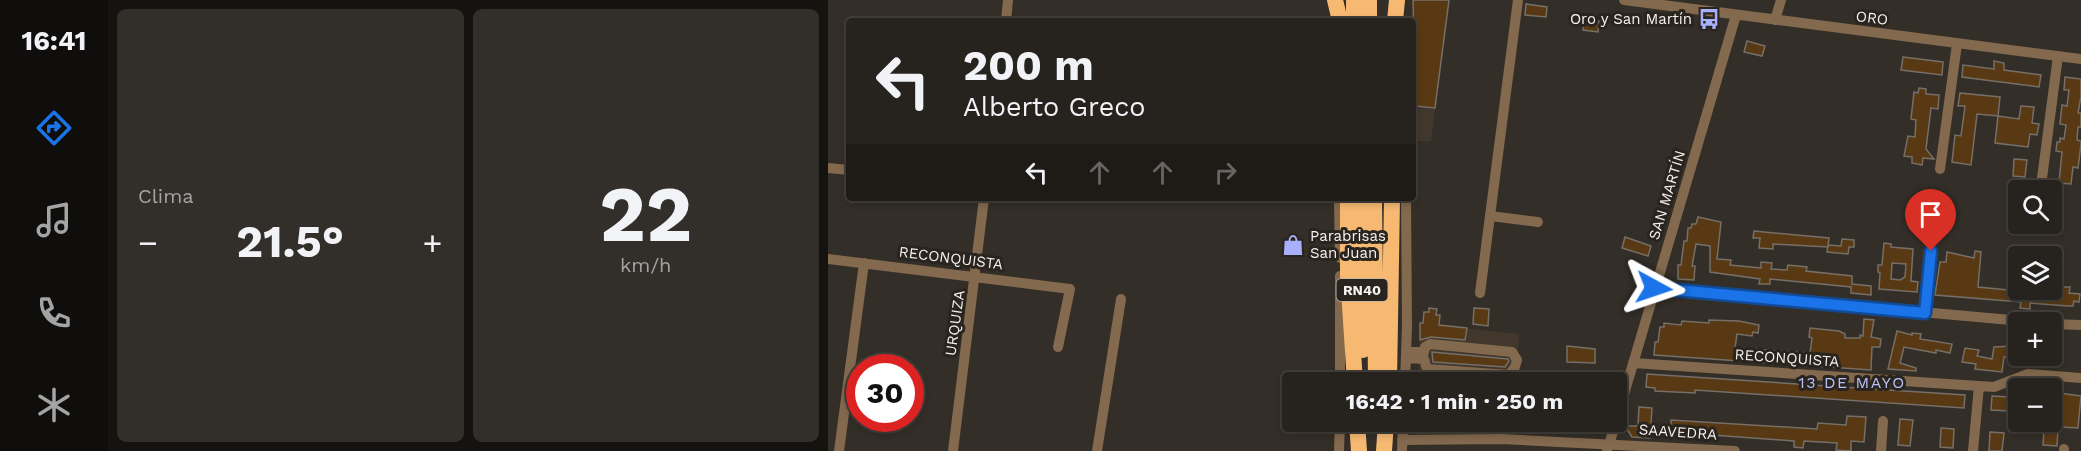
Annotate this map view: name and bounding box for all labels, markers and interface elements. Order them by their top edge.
bus stop icon: Oro y San Martín [1697,7,1721,31]
street label: ORO [1855,7,1889,29]
place label: Oro y San Martín [1570,10,1692,28]
text: 16:41 [22,25,86,57]
text: 200 m [963,41,1094,90]
icon: left [864,42,942,120]
text: Alberto Greco [963,91,1146,123]
icon: directions [33,107,75,149]
street label: SAN MARTÍN [1645,148,1689,242]
icon: left [1020,156,1053,189]
icon: ahead [1083,156,1116,189]
icon: ahead [1146,156,1179,189]
icon: right [1209,156,1242,189]
text: 22 [599,168,692,260]
map controls [2008,180,2062,432]
button: search [2008,180,2062,234]
text: Clima [138,184,194,208]
pin [1905,189,1956,251]
icon: arrive [1914,198,1947,231]
icon: music [33,199,75,241]
text: 21.5° [236,215,344,268]
text: − [138,223,158,262]
text: + [423,223,443,262]
place label: Parabrisas San Juan [1310,227,1386,262]
shop icon: Parabrisas San Juan [1281,233,1305,257]
street label: RECONQUISTA [898,243,1004,273]
button: layers [2008,246,2062,300]
text: km/h [620,253,672,277]
position arrow [1622,256,1686,320]
road number: RN40 [1336,279,1388,301]
street label: URQUIZA [941,289,969,357]
icon: phone [33,292,75,334]
button: + [2008,312,2062,366]
street label: RECONQUISTA [1734,345,1840,371]
speed limit sign: 30 [846,354,924,432]
district label: 13 DE MAYO [1798,373,1906,392]
button: − [2008,378,2062,432]
icon: climate [33,384,75,426]
text: 16:42 · 1 min · 250 m [1346,389,1563,414]
street label: SAAVEDRA [1638,420,1718,444]

